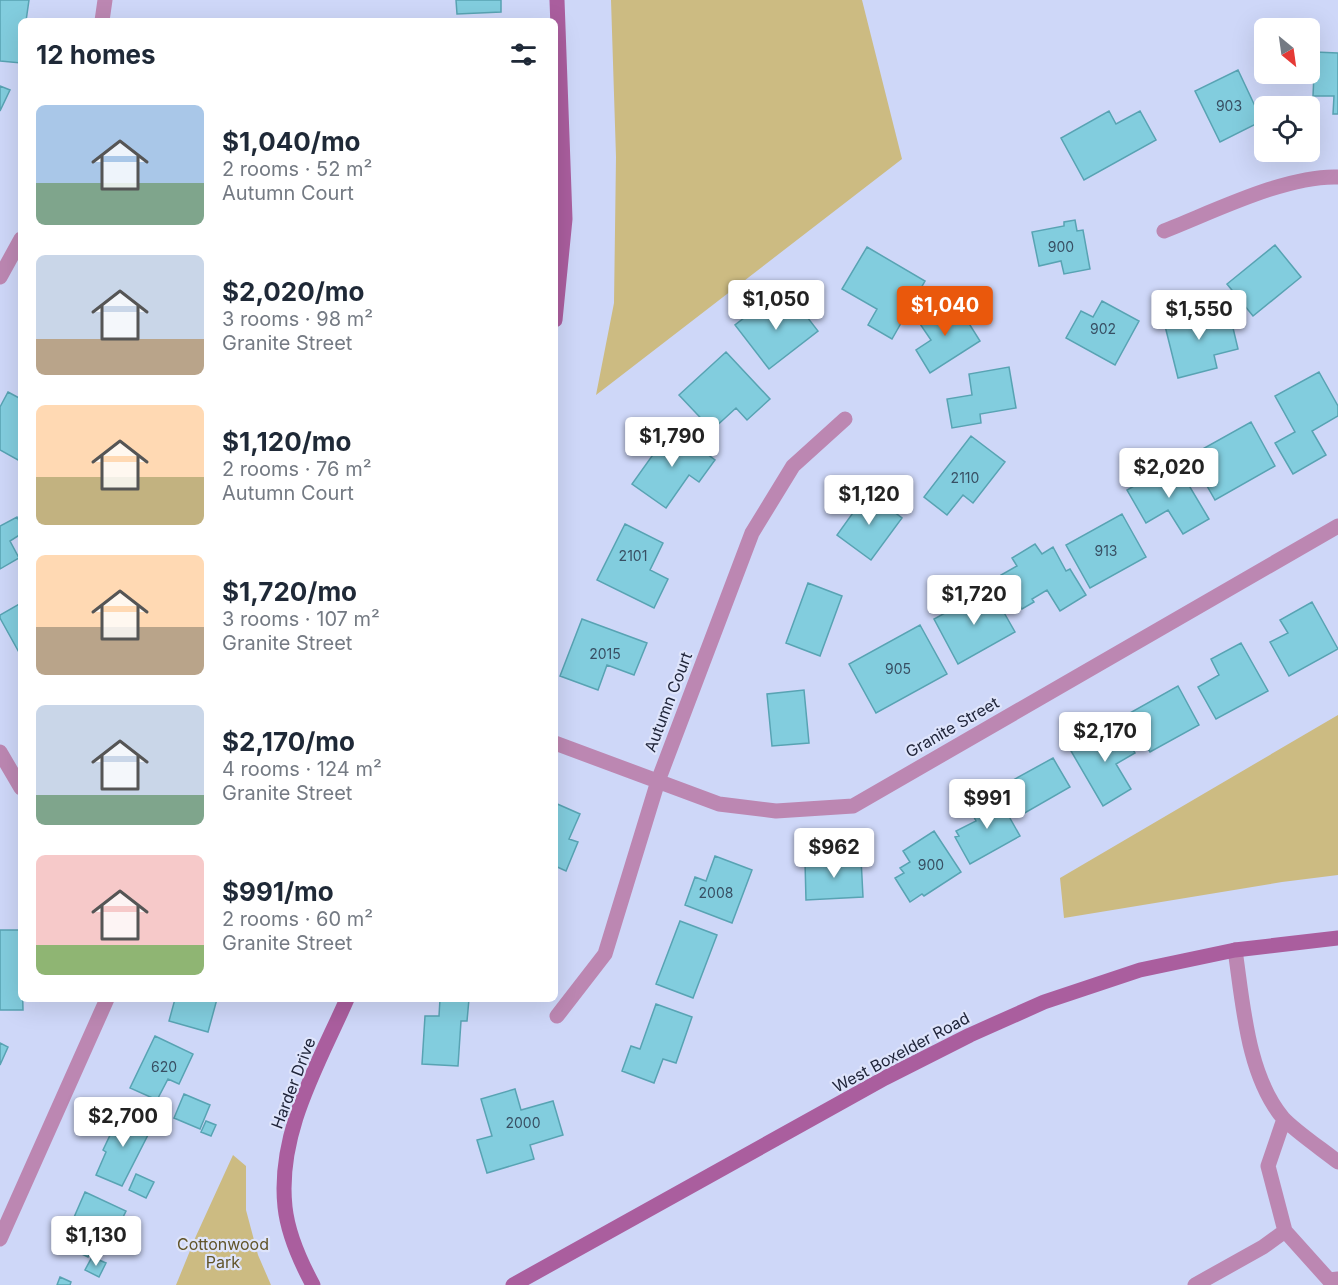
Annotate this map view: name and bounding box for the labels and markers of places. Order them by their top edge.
pin: $1,050 [727,280,825,331]
pin: $1,040 [896,286,994,337]
pin: $1,550 [1150,290,1248,341]
pin: $1,790 [623,417,721,468]
pin: $2,020 [1120,448,1218,499]
pin: $1,120 [820,475,918,526]
pin: $1,720 [925,575,1023,626]
pin: $2,170 [1056,712,1154,763]
pin: $991 [951,779,1023,830]
pin: $962 [798,828,870,879]
pin: $2,700 [74,1097,172,1148]
pin: $1,130 [47,1216,145,1267]

